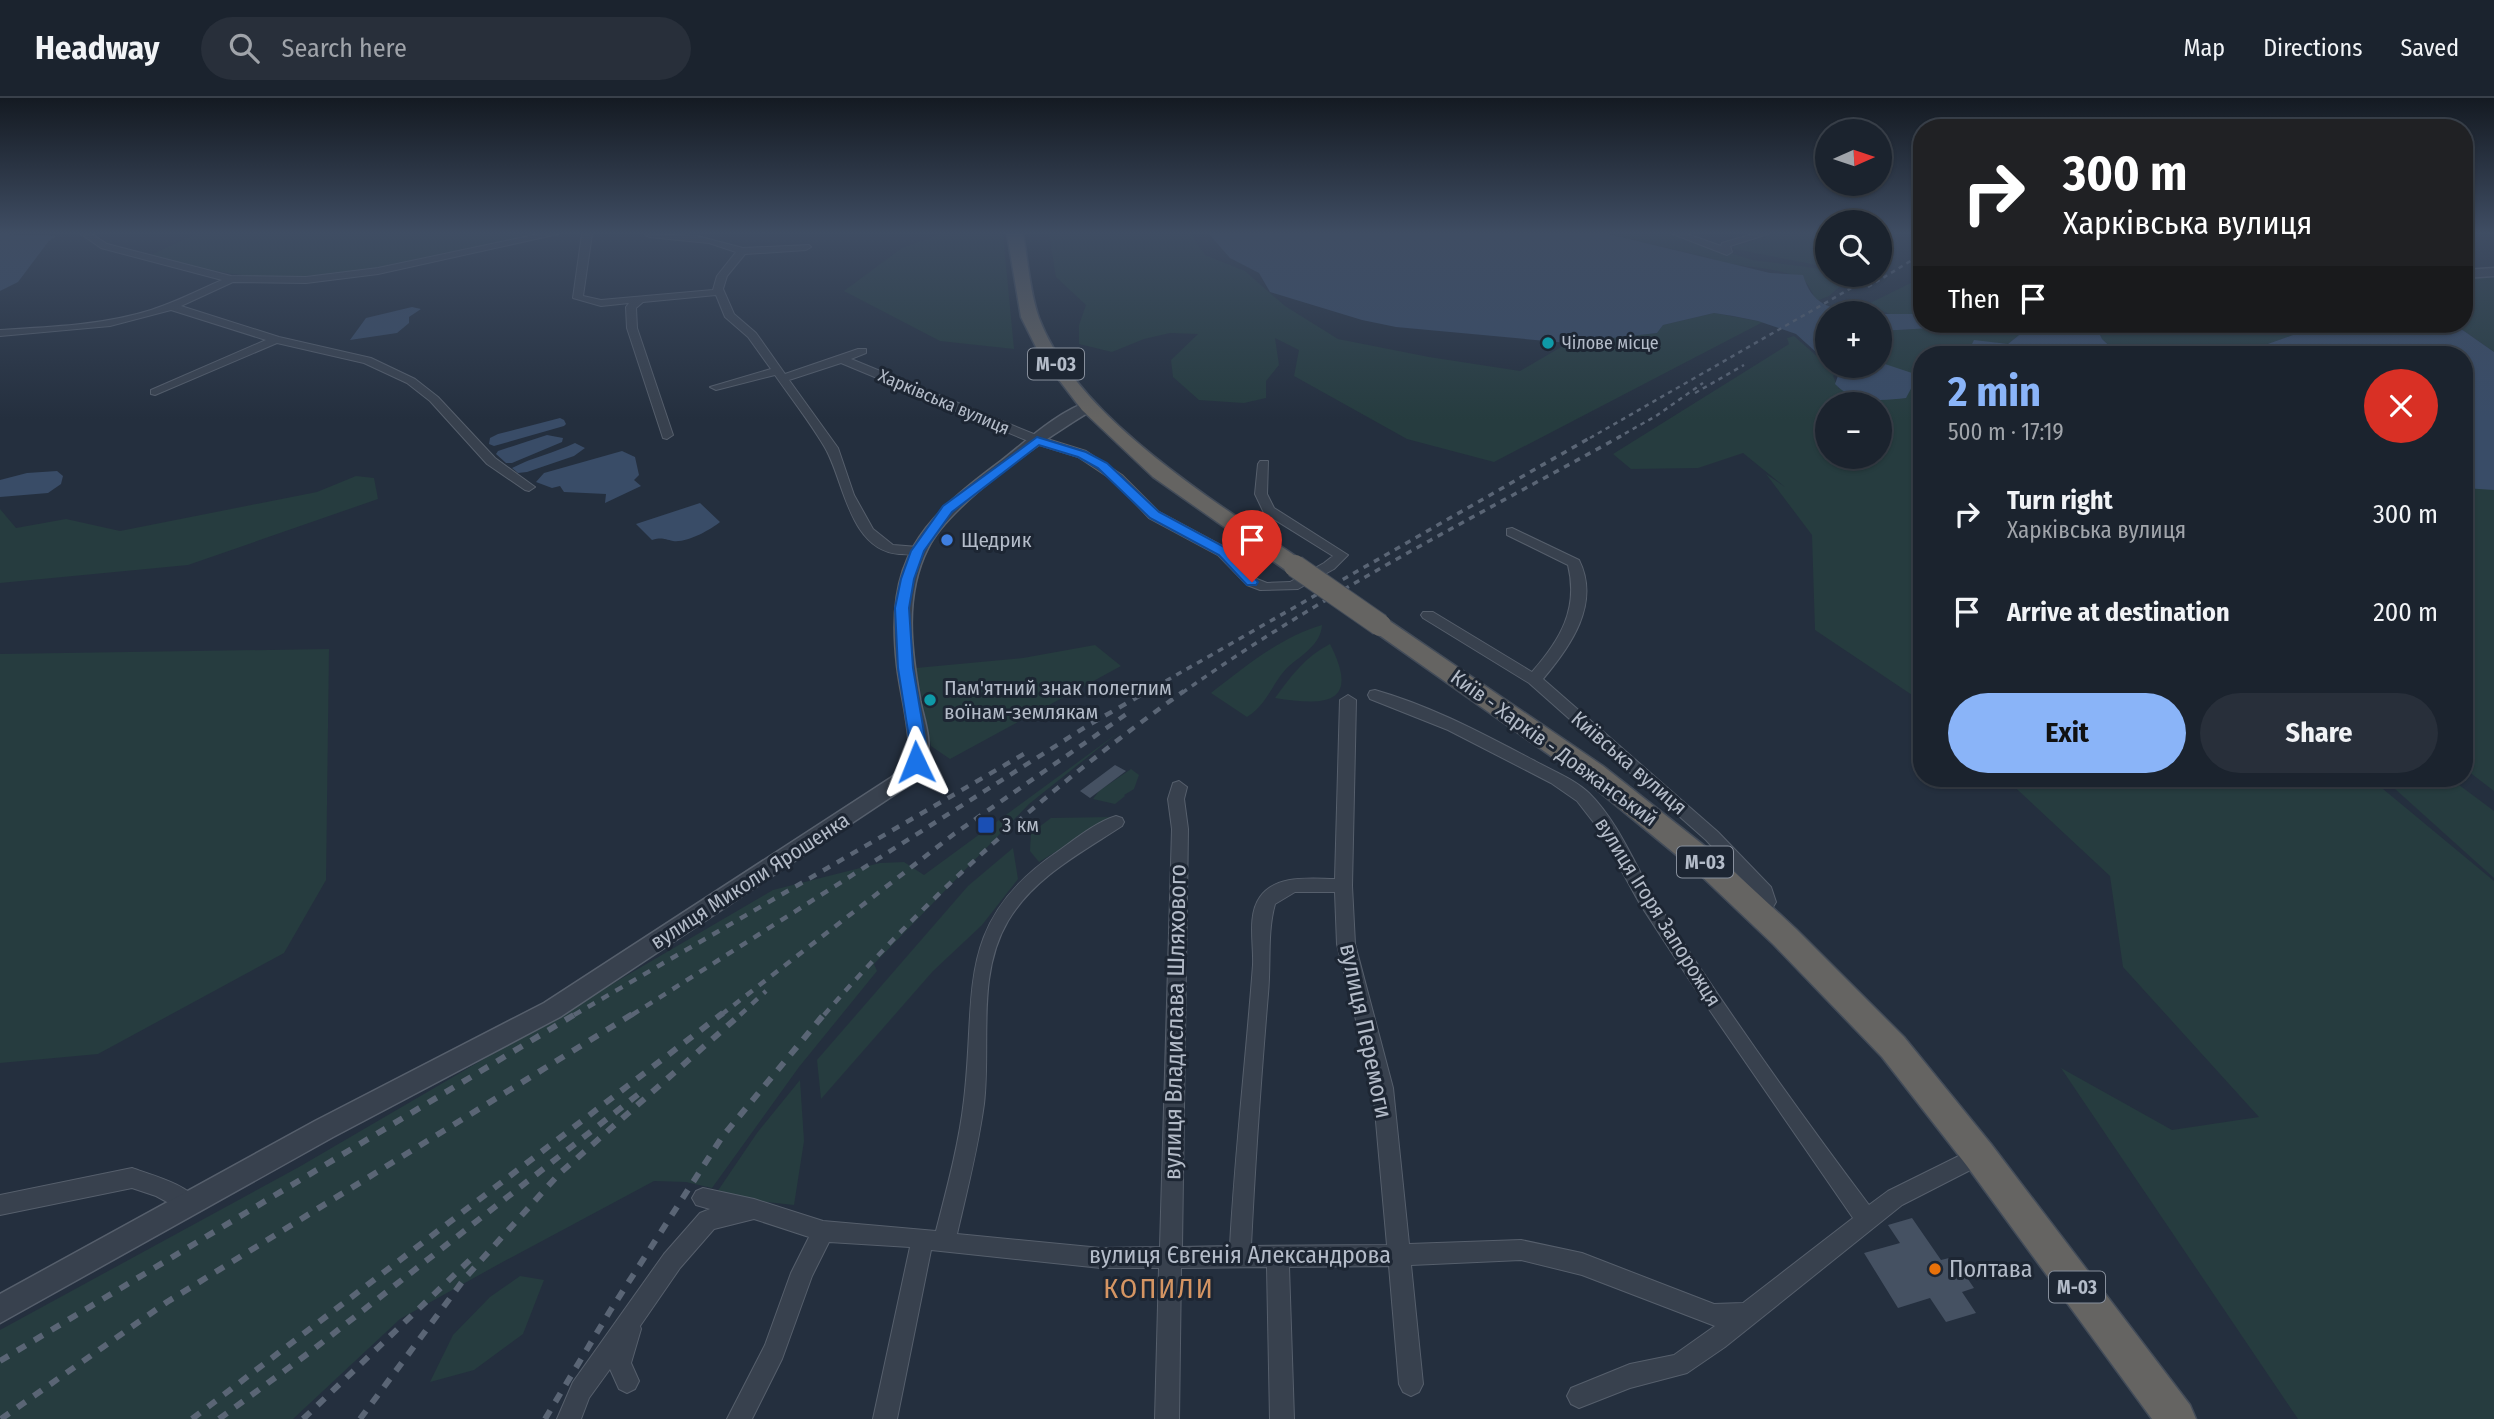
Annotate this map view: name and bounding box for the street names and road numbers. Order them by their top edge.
road number: М-03 [1028,348,1084,380]
street label: Харківська вулиця [875,364,1013,440]
street label: Київ - Харків - Довжанський [1445,664,1663,832]
street label: Київська вулиця [1566,706,1692,820]
street label: вулиця Миколи Ярошенка [646,807,854,955]
street label: вулиця Ігоря Запорожця [1589,813,1727,1011]
road number: М-03 [1677,846,1733,877]
street label: вулиця Владислава Шляхового [1158,864,1192,1180]
street label: вулиця Перемоги [1334,941,1398,1121]
street label: вулиця Євгенія Александрова [1089,1241,1391,1269]
road number: М-03 [2049,1272,2105,1302]

